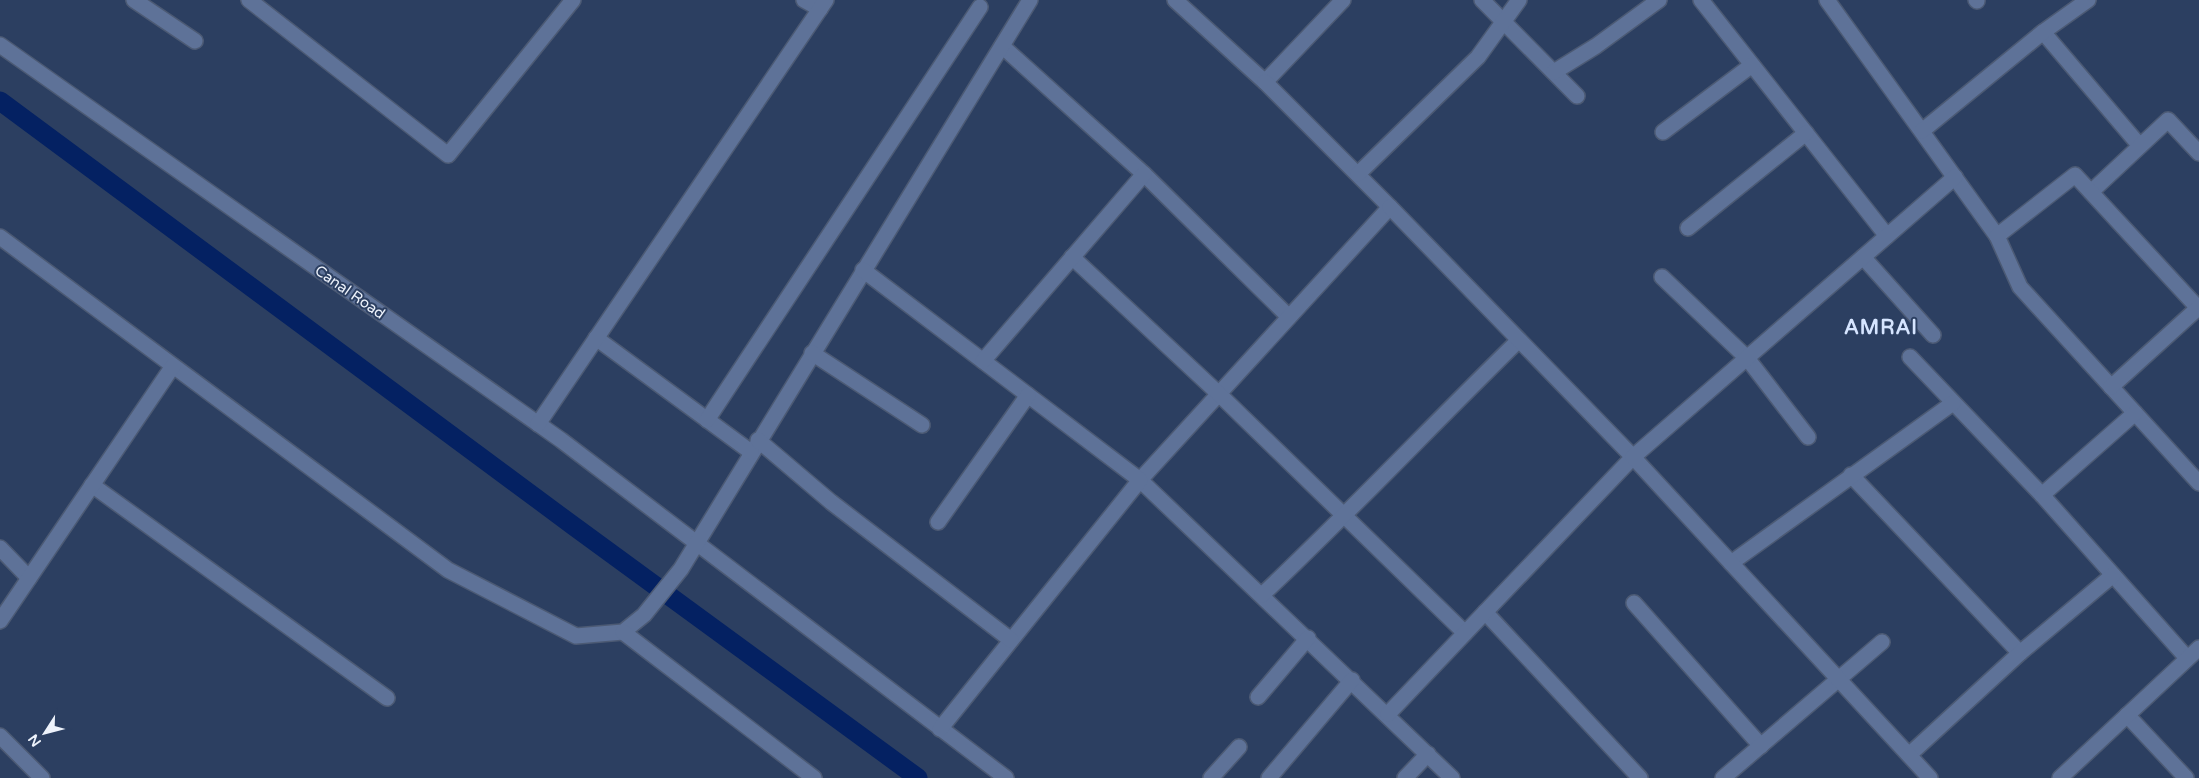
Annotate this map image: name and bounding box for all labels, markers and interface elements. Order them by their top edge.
street label: Canal Road [311,261,389,323]
district label: AMRAI [1844,316,1918,340]
north arrow [20,708,70,758]
text: N [25,731,45,750]

